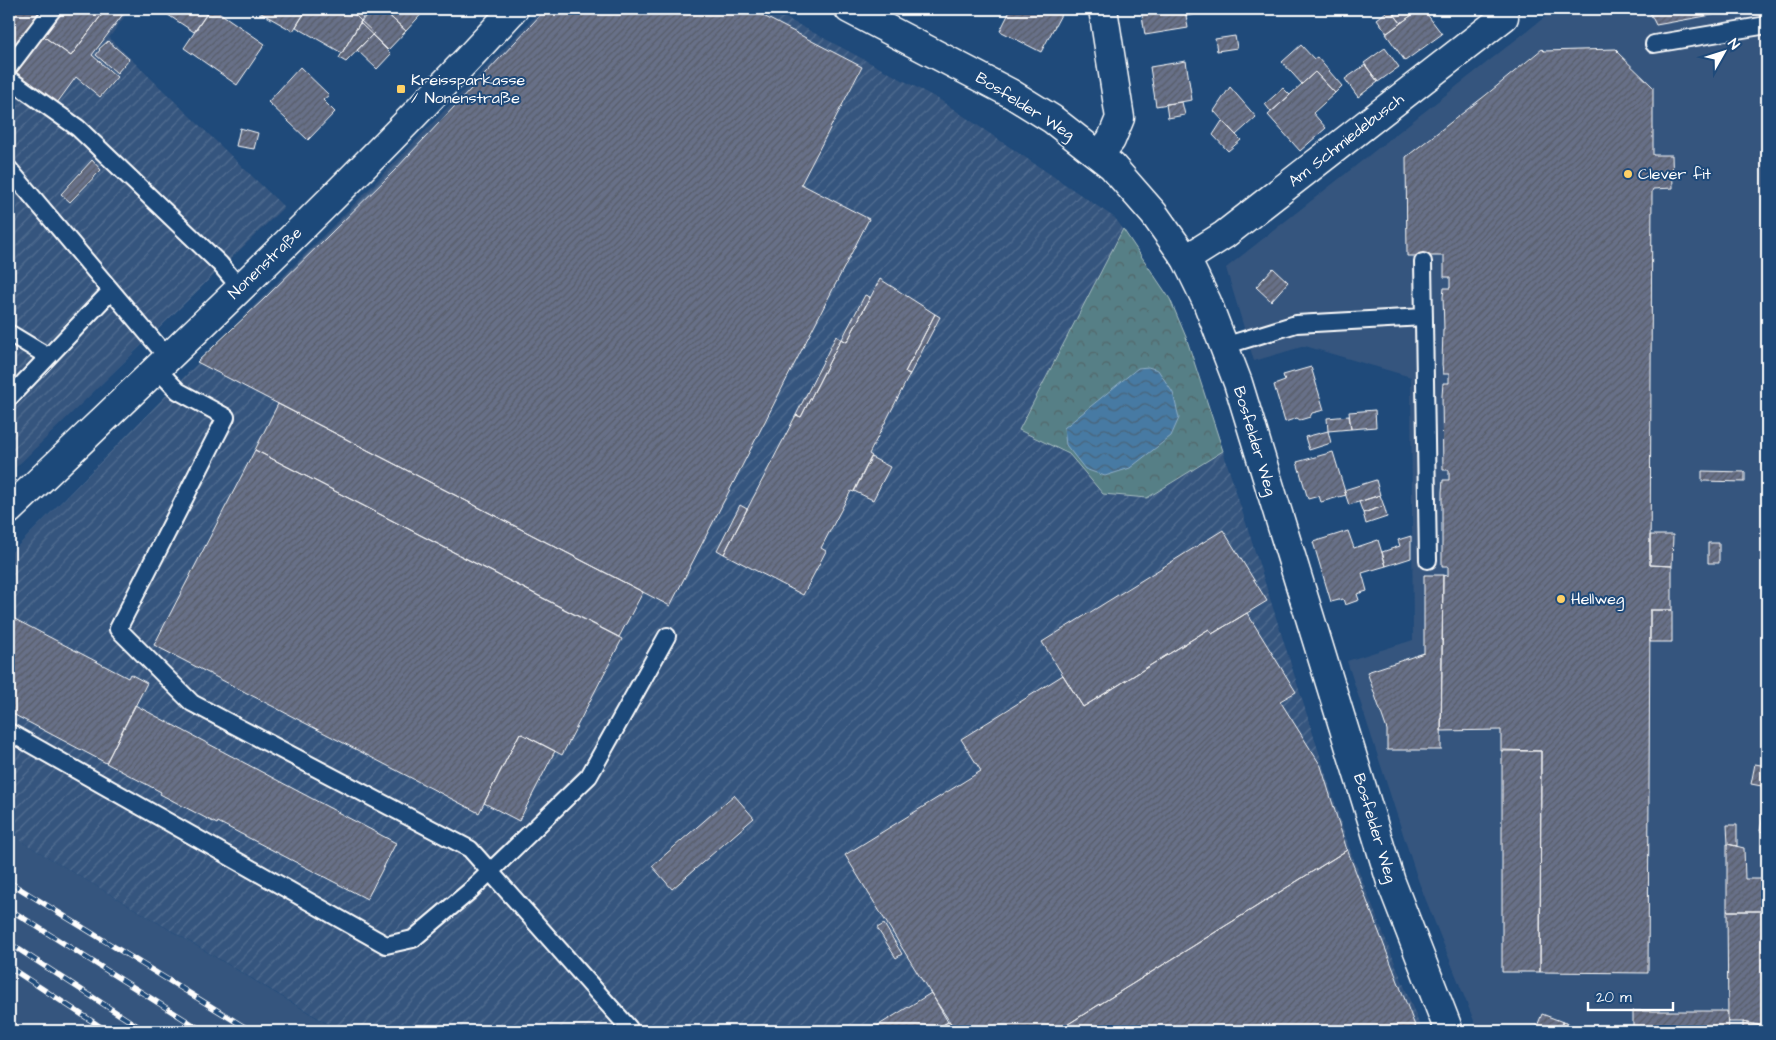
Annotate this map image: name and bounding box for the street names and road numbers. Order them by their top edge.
street label: Bosfelder Weg [971,67,1079,146]
street label: Am Schmiedebusch [1284,88,1408,192]
street label: Nonenstraße [223,222,307,304]
street label: Bosfelder Weg [1227,384,1282,499]
street label: Bosfelder Weg [1347,771,1402,886]

